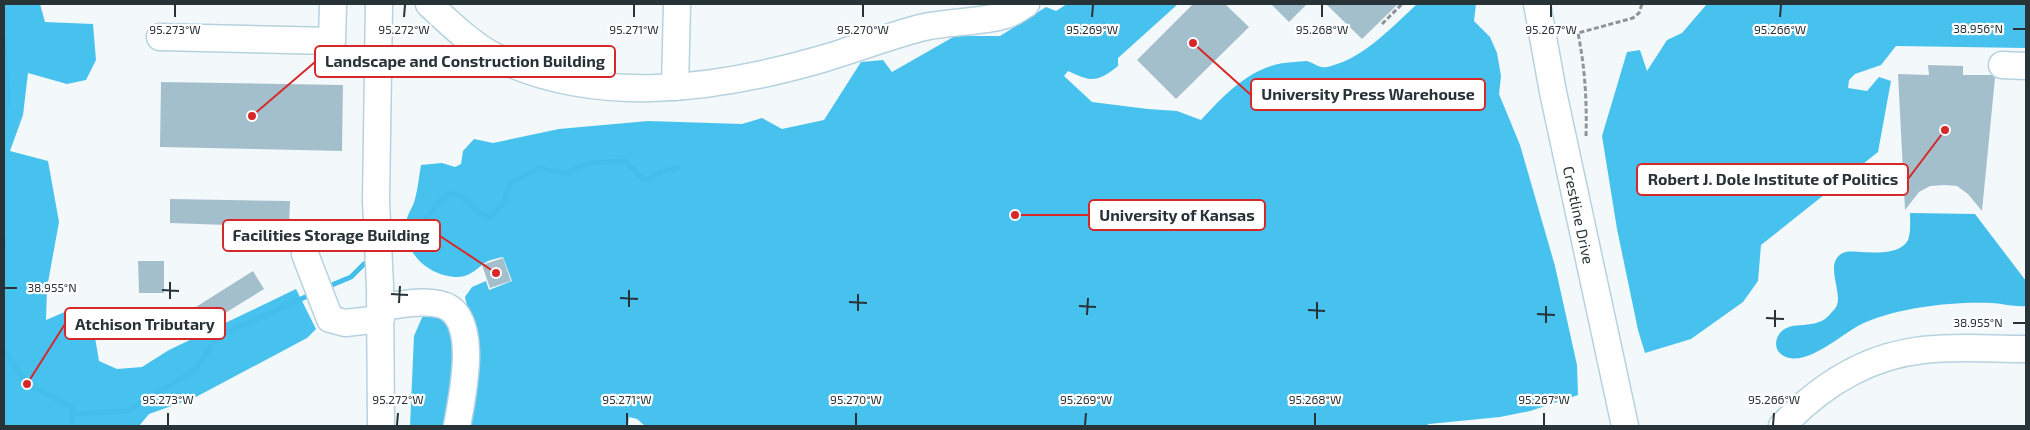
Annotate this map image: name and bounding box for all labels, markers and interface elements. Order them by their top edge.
text: 38.956°N [1953,21,2003,35]
text: 95.273°W [149,22,201,36]
text: 95.272°W [378,22,430,36]
text: 95.271°W [609,22,659,36]
text: 95.270°W [837,22,889,36]
text: 95.269°W [1066,22,1118,36]
text: 95.268°W [1296,22,1348,36]
text: 95.267°W [1525,22,1577,36]
text: 95.266°W [1754,22,1806,36]
callout: Landscape and Construction Building [315,46,615,77]
text: Landscape and Construction Building [325,51,606,70]
callout: University Press Warehouse [1251,79,1485,110]
text: University Press Warehouse [1261,84,1475,104]
street label: Crestline Drive [1560,164,1598,266]
callout: Robert J. Dole Institute of Politics [1637,164,1908,195]
text: Robert J. Dole Institute of Politics [1648,169,1898,188]
callout: University of Kansas [1089,200,1265,230]
text: University of Kansas [1099,205,1255,225]
callout: Facilities Storage Building [223,220,440,251]
text: Facilities Storage Building [232,225,430,244]
text: 38.955°N [27,280,77,294]
callout: Atchison Tributary [65,308,225,339]
text: Atchison Tributary [75,314,215,334]
text: 38.955°N [1953,315,2003,329]
text: 95.273°W [142,392,194,406]
text: 95.272°W [372,392,424,406]
text: 95.271°W [602,392,652,406]
text: 95.270°W [830,392,882,406]
text: 95.269°W [1060,392,1112,406]
text: 95.268°W [1289,392,1341,406]
text: 95.267°W [1518,392,1570,406]
text: 95.266°W [1748,392,1800,406]

